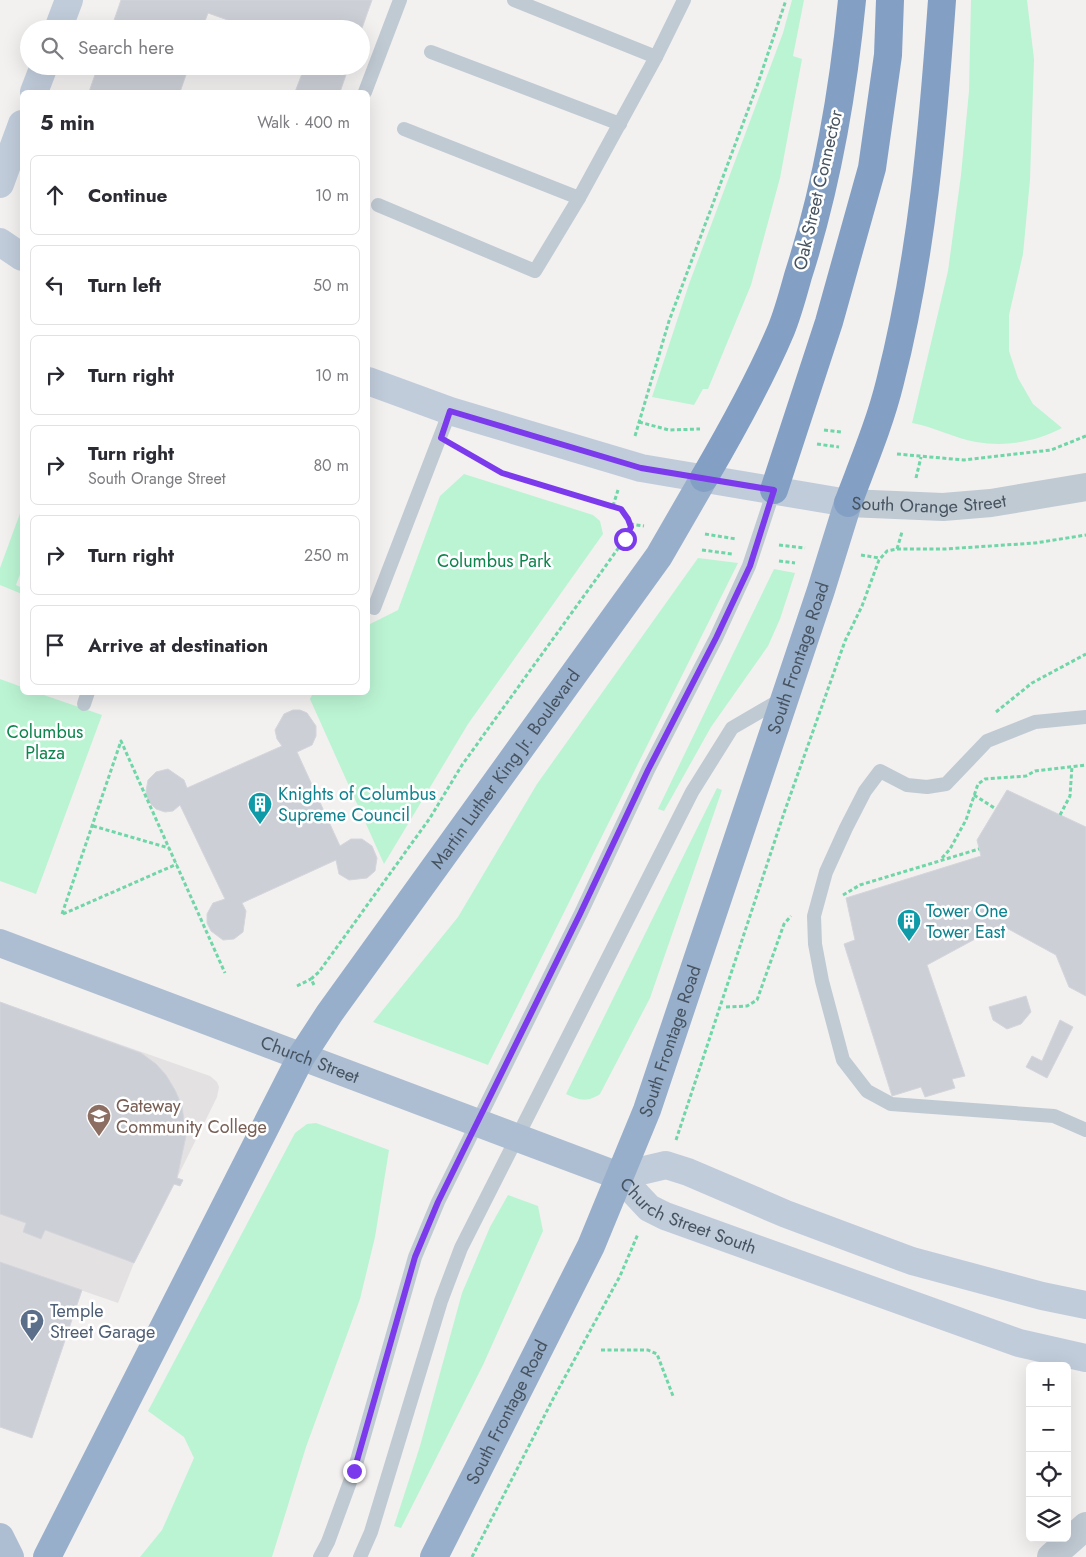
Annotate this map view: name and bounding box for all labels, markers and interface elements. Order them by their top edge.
search box [20,20,370,75]
icon: search [38,34,66,62]
text: Search here [78,34,174,61]
street label: Oak Street Connector [787,106,849,273]
text: 5 min [40,108,95,138]
text: Walk · 400 m [257,111,350,134]
icon: ahead [41,181,69,209]
text: Continue [88,182,167,209]
text: 10 m [315,184,349,207]
icon: left [41,271,69,299]
text: Turn left [88,272,161,299]
text: 50 m [313,274,349,297]
icon: right [41,361,69,389]
text: Turn right [88,362,174,389]
text: 10 m [315,364,349,387]
text: Turn right [88,440,174,467]
icon: right [41,451,69,479]
text: 80 m [313,454,349,477]
text: South Orange Street [88,467,226,490]
street label: South Orange Street [851,488,1009,520]
route start [614,528,637,551]
icon: right [41,541,69,569]
text: Turn right [88,542,174,569]
text: 250 m [304,544,349,567]
park label: Columbus Park [437,548,551,574]
street label: South Frontage Road [761,579,836,738]
icon: arrive [41,631,69,659]
text: Arrive at destination [88,632,268,659]
street label: Martin Luther King Jr. Boulevard [424,664,586,874]
park label: Columbus Plaza [7,719,83,766]
place label: Knights of Columbus Supreme Council [278,781,436,828]
building icon: Knights of Columbus Supreme Council [247,791,273,825]
place label: Tower One Tower East [926,898,1008,945]
building icon: Tower One Tower East [896,908,922,942]
street label: South Frontage Road [632,962,708,1121]
street label: Church Street [257,1029,363,1090]
place label: Gateway Community College [116,1093,267,1140]
school or university icon: Gateway Community College [86,1103,112,1137]
street label: Church Street South [614,1171,760,1261]
place label: Temple Street Garage [50,1298,155,1345]
parking icon: Temple Street Garage [19,1308,45,1342]
street label: South Frontage Road [460,1336,554,1489]
map controls [1026,1362,1071,1542]
button: + [1026,1362,1071,1407]
button: − [1026,1407,1071,1452]
button: locate [1026,1452,1071,1497]
route end [343,1460,366,1483]
button: layers [1026,1497,1071,1542]

